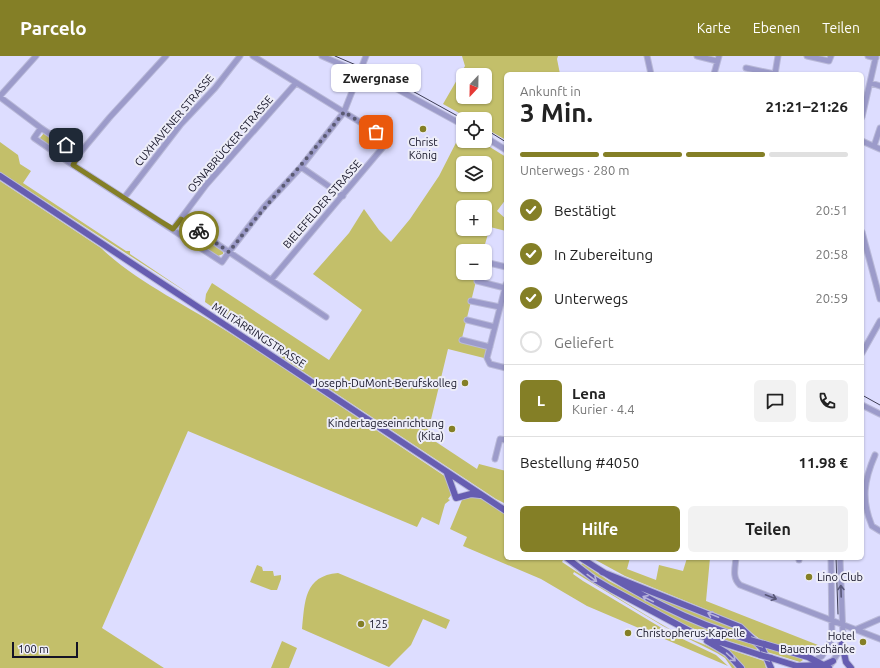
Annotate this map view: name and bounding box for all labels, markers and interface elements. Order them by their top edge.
text: Parcelo [20,17,87,39]
text: Karte [697,20,731,36]
text: Ebenen [753,20,800,36]
text: Teilen [822,20,860,36]
callout: Zwergnase [331,64,421,92]
north arrow [456,68,492,104]
map controls [456,68,492,280]
text: Zwergnase [343,71,409,85]
street label: CUXHAVENER STRASSE [132,72,216,168]
text: Ankunft in [520,84,581,98]
street label: OSNABRÜCKER STRASSE [185,93,275,195]
text: 3 Min. [520,98,593,127]
text: 21:21–21:26 [765,98,848,115]
button: locate [456,112,492,148]
pin [359,115,393,149]
icon: bag [365,121,387,143]
marker: Christ König [418,124,428,134]
pin [49,128,83,162]
icon: home [55,134,77,156]
place label: Christ König [409,136,438,161]
button: layers [456,156,492,192]
street label: BIELEFELDER STRASSE [281,158,363,250]
text: Unterwegs · 280 m [520,163,629,177]
icon: check [520,199,542,221]
button: + [456,200,492,236]
text: Bestätigt [554,202,616,219]
text: 20:51 [815,203,848,217]
courier [179,211,219,251]
icon: bike [188,220,210,242]
icon: check [520,243,542,265]
button: − [456,244,492,280]
text: In Zubereitung [554,246,653,263]
text: 20:58 [815,247,848,261]
icon: check [520,287,542,309]
text: Unterwegs [554,290,628,307]
text: 20:59 [815,291,848,305]
street label: MILITÄRRINGSTRASSE [210,300,308,370]
text: Geliefert [554,334,614,351]
place label: Joseph-DuMont-Berufskolleg [312,377,457,389]
marker: Joseph-DuMont-Berufskolleg [460,378,470,388]
button: chat [754,380,796,422]
button: phone [806,380,848,422]
text: Lena [572,385,606,402]
text: L [537,392,545,409]
text: Kurier · 4.4 [572,402,635,416]
place label: Kindertageseinrichtung (Kita) [328,417,444,443]
marker: Kindertageseinrichtung (Kita) [447,424,457,434]
text: Bestellung #4050 [520,454,639,471]
text: 11.98 € [798,454,848,471]
button: Hilfe [520,506,680,552]
button: Teilen [688,506,848,552]
place label: Lino Club [817,571,863,583]
marker: Lino Club [804,572,814,582]
one-way arrow [586,573,597,582]
one-way arrow [837,585,845,598]
one-way arrow [764,593,776,601]
one-way arrow [642,595,654,602]
one-way arrow [708,610,720,618]
place label: 125 [369,618,388,630]
marker: 125 [356,619,366,629]
place label: Christopherus-Kapelle [636,627,745,639]
marker: Christopherus-Kapelle [623,628,633,638]
place label: Hotel Bauernschänke [780,630,855,655]
marker: Hotel Bauernschänke [858,637,868,647]
scale bar [12,640,78,659]
text: 100 m [18,643,49,655]
one-way arrow [726,652,736,661]

